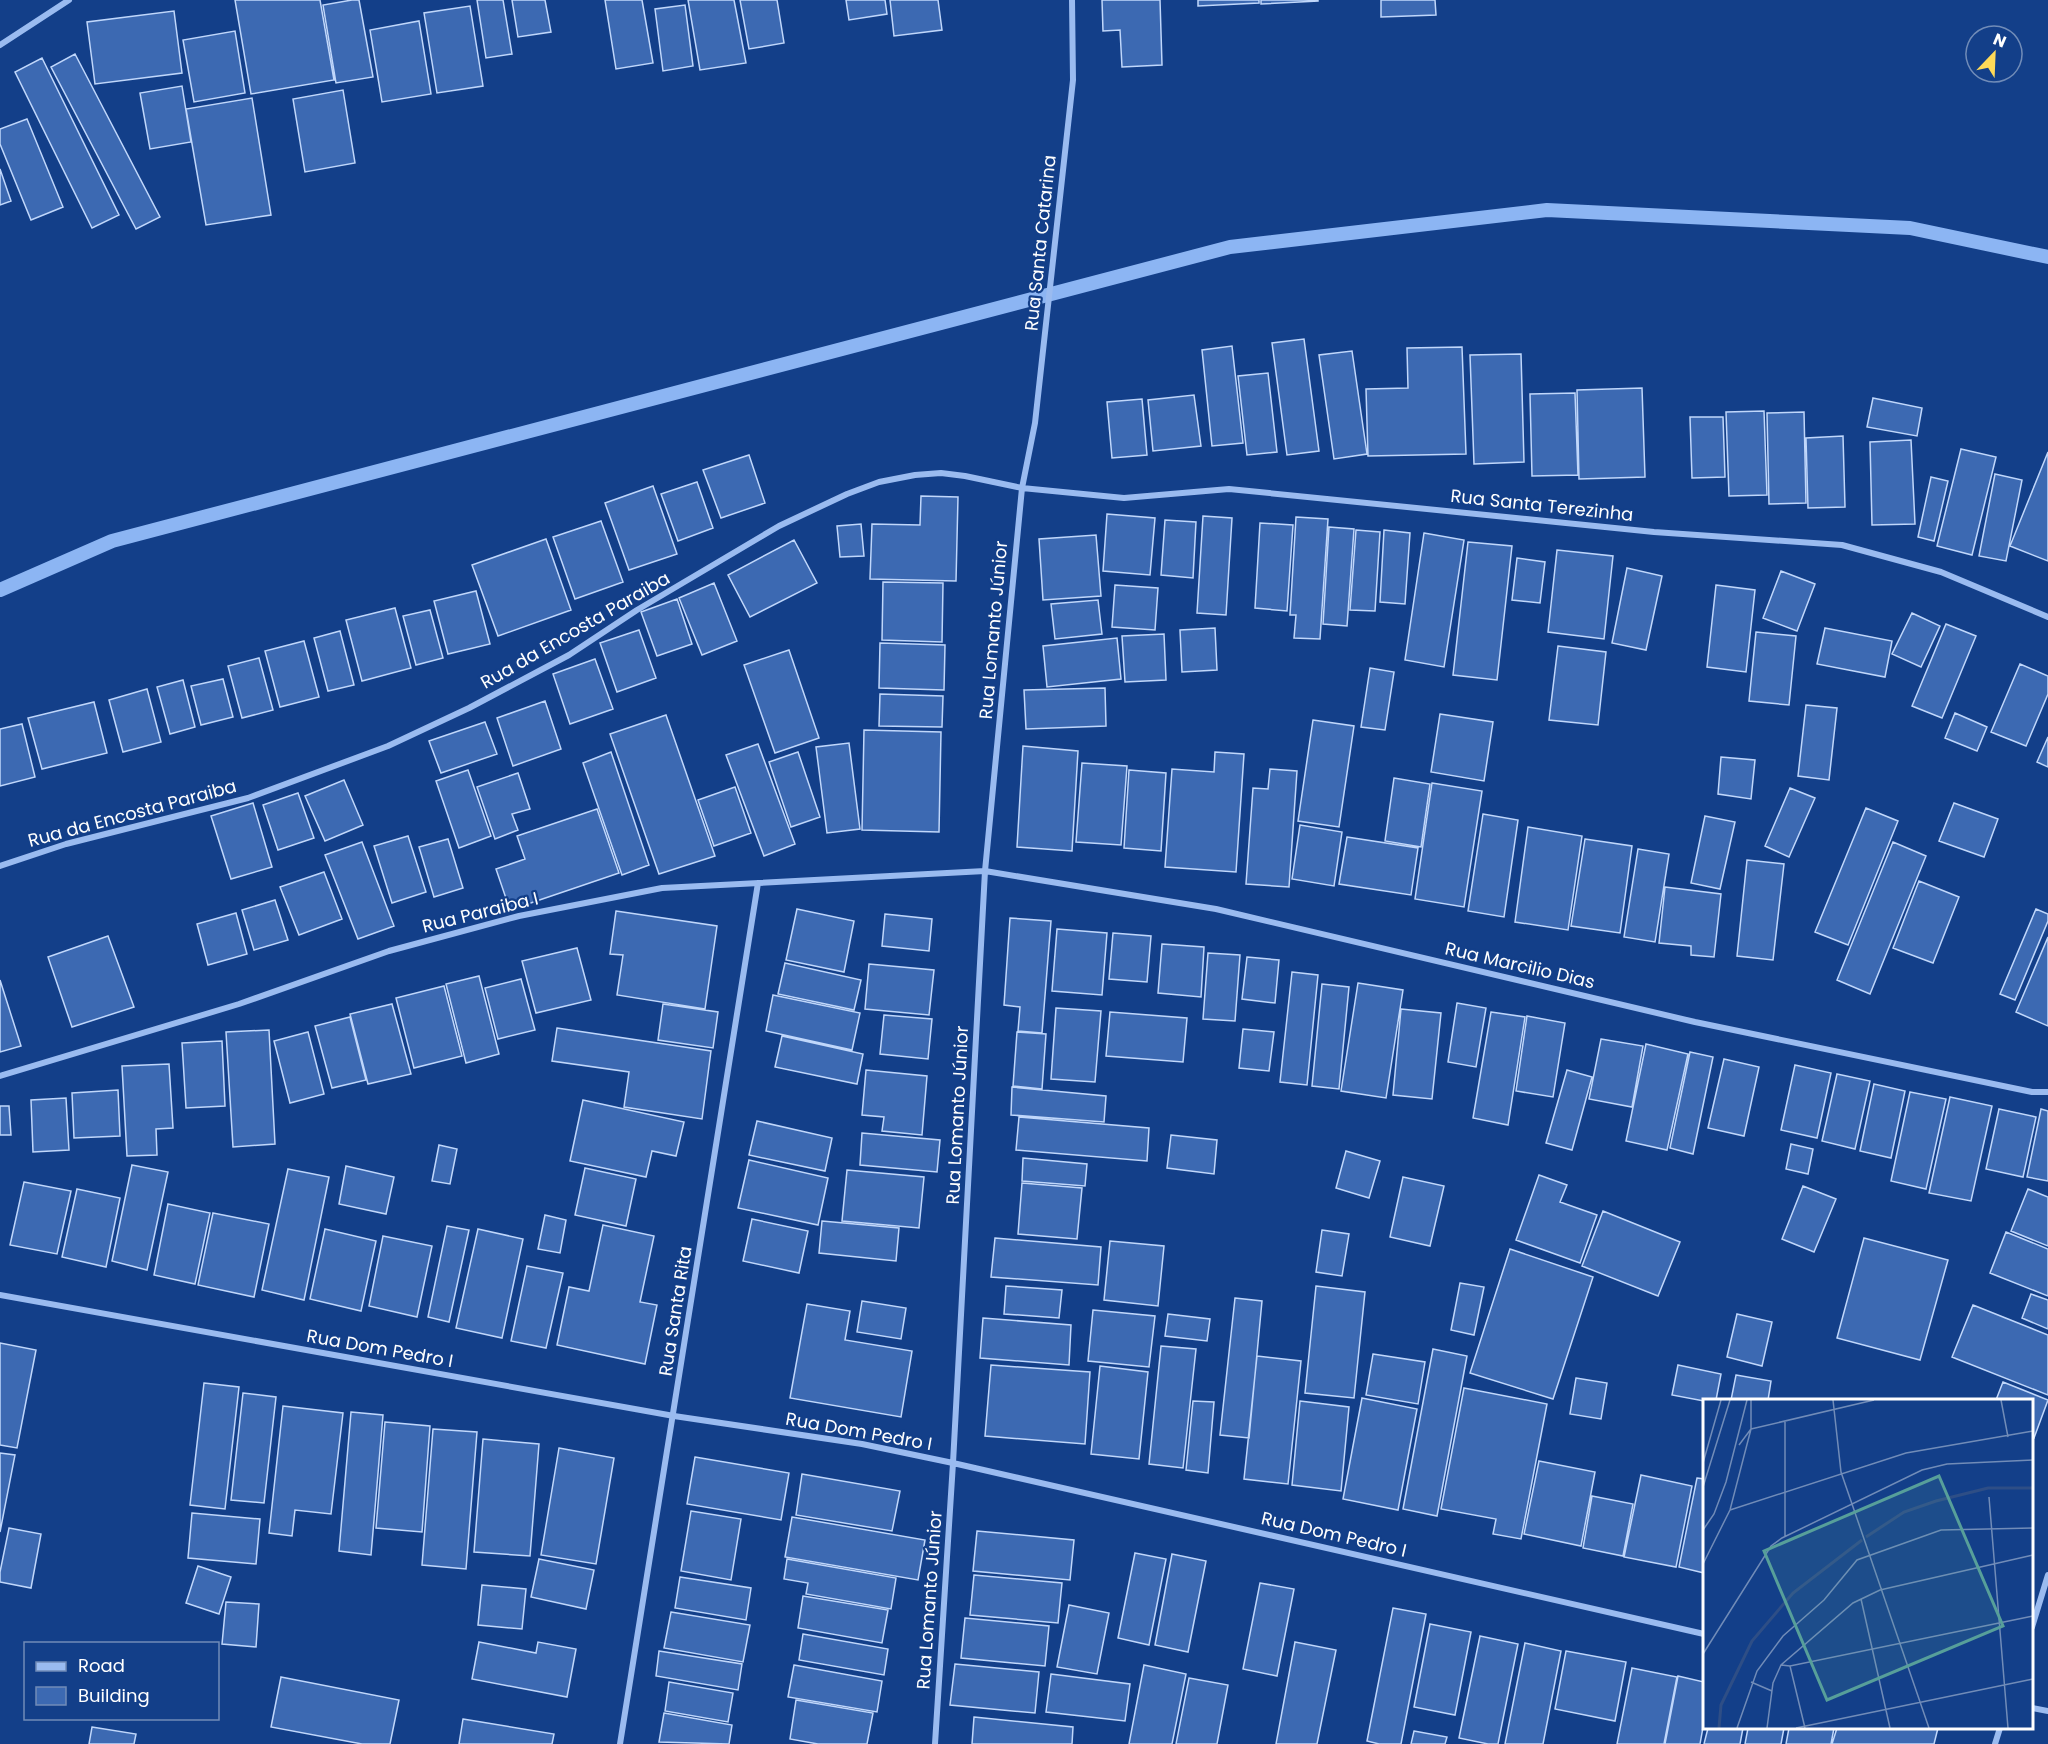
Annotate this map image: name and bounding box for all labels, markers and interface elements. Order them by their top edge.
north arrow [1964,24,2024,84]
text: N [1990,28,2010,54]
street label: Rua Santa Catarina [1018,154,1062,332]
street label: Rua Santa Terezinha [1449,483,1635,527]
street label: Rua Lomanto Júnior [973,539,1013,720]
street label: Rua da Encosta Paraiba [476,565,674,695]
street label: Rua da Encosta Paraiba [25,773,239,853]
street label: Rua Paraiba I [419,885,541,939]
street label: Rua Marcilio Dias [1443,936,1597,994]
street label: Rua Lomanto Júnior [940,1025,974,1205]
street label: Rua Santa Rita [652,1244,698,1378]
street label: Rua Dom Pedro I [305,1323,455,1373]
inset map [1703,1399,2033,1729]
street label: Rua Dom Pedro I [784,1406,934,1456]
street label: Rua Dom Pedro I [1259,1505,1409,1563]
street label: Rua Lomanto Júnior [910,1510,948,1690]
legend [24,1642,219,1720]
text: Road [78,1653,125,1678]
text: Building [78,1683,150,1708]

